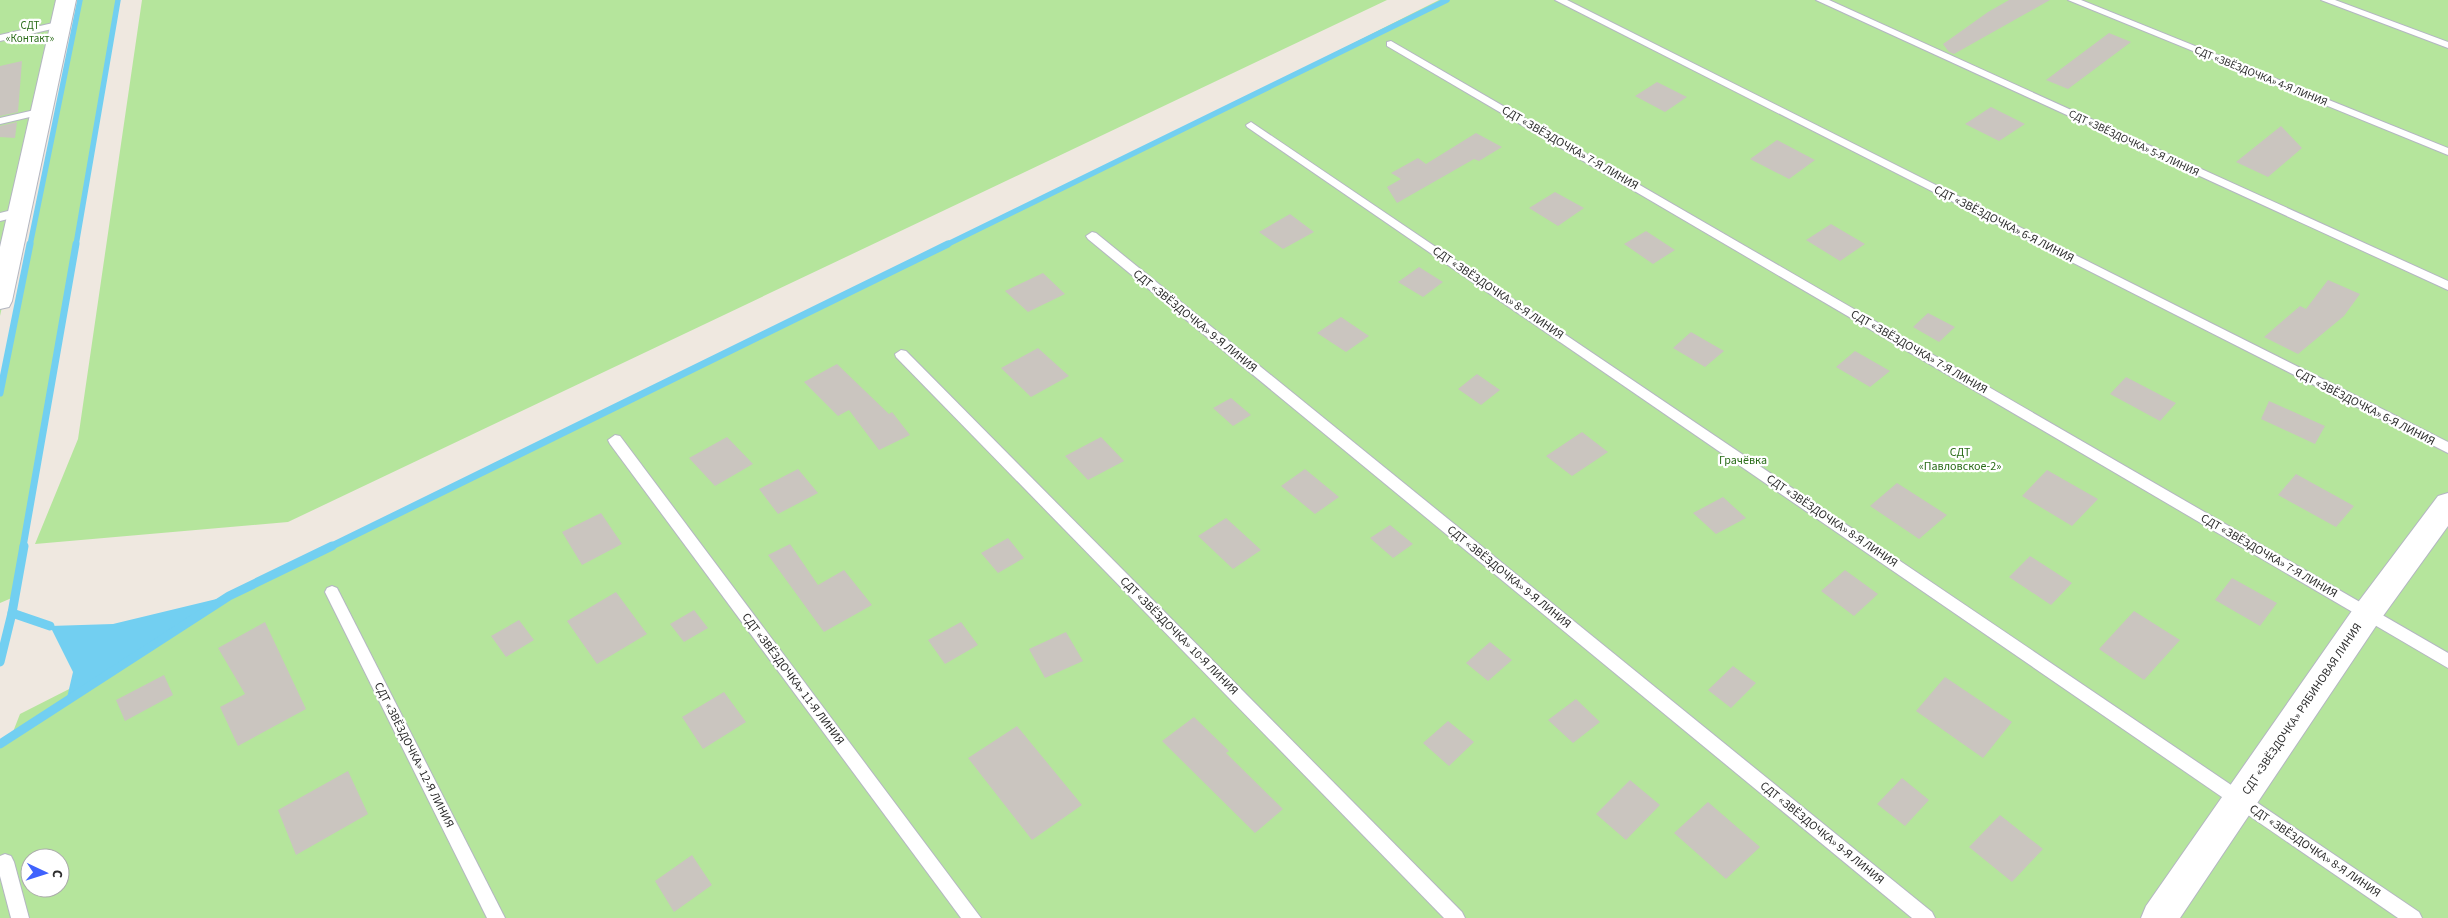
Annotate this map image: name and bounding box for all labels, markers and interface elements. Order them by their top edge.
park label: СДТ «Контакт» [6,18,54,46]
street label: СДТ «ЗВЁЗДОЧКА» 4-Я ЛИНИЯ [2192,42,2330,110]
street label: СДТ «ЗВЁЗДОЧКА» 7-Я ЛИНИЯ [1499,102,1641,194]
street label: СДТ «ЗВЁЗДОЧКА» 5-Я ЛИНИЯ [2066,106,2202,180]
street label: СДТ «ЗВЁЗДОЧКА» 6-Я ЛИНИЯ [1931,181,2077,267]
street label: СДТ «ЗВЁЗДОЧКА» 8-Я ЛИНИЯ [1429,243,1567,343]
street label: СДТ «ЗВЁЗДОЧКА» 9-Я ЛИНИЯ [1129,266,1261,376]
street label: СДТ «ЗВЁЗДОЧКА» 7-Я ЛИНИЯ [1848,306,1990,398]
street label: СДТ «ЗВЁЗДОЧКА» 6-Я ЛИНИЯ [2292,364,2438,450]
park label: СДТ «Павловское-2» [1919,444,2001,475]
park label: Грачёвка [1719,452,1767,469]
street label: СДТ «ЗВЁЗДОЧКА» 8-Я ЛИНИЯ [1763,471,1901,571]
street label: СДТ «ЗВЁЗДОЧКА» 7-Я ЛИНИЯ [2198,510,2340,602]
street label: СДТ «ЗВЁЗДОЧКА» 9-Я ЛИНИЯ [1443,522,1575,632]
street label: СДТ «ЗВЁЗДОЧКА» 10-Я ЛИНИЯ [1116,573,1242,699]
street label: СДТ «ЗВЁЗДОЧКА» 11-Я ЛИНИЯ [738,610,848,748]
street label: СДТ «ЗВЁЗДОЧКА» РЯБИНОВАЯ ЛИНИЯ [2238,620,2366,798]
street label: СДТ «ЗВЁЗДОЧКА» 12-Я ЛИНИЯ [370,679,458,831]
street label: СДТ «ЗВЁЗДОЧКА» 9-Я ЛИНИЯ [1756,778,1888,888]
street label: СДТ «ЗВЁЗДОЧКА» 8-Я ЛИНИЯ [2246,801,2384,901]
north arrow [20,848,70,898]
text: С [47,869,67,879]

